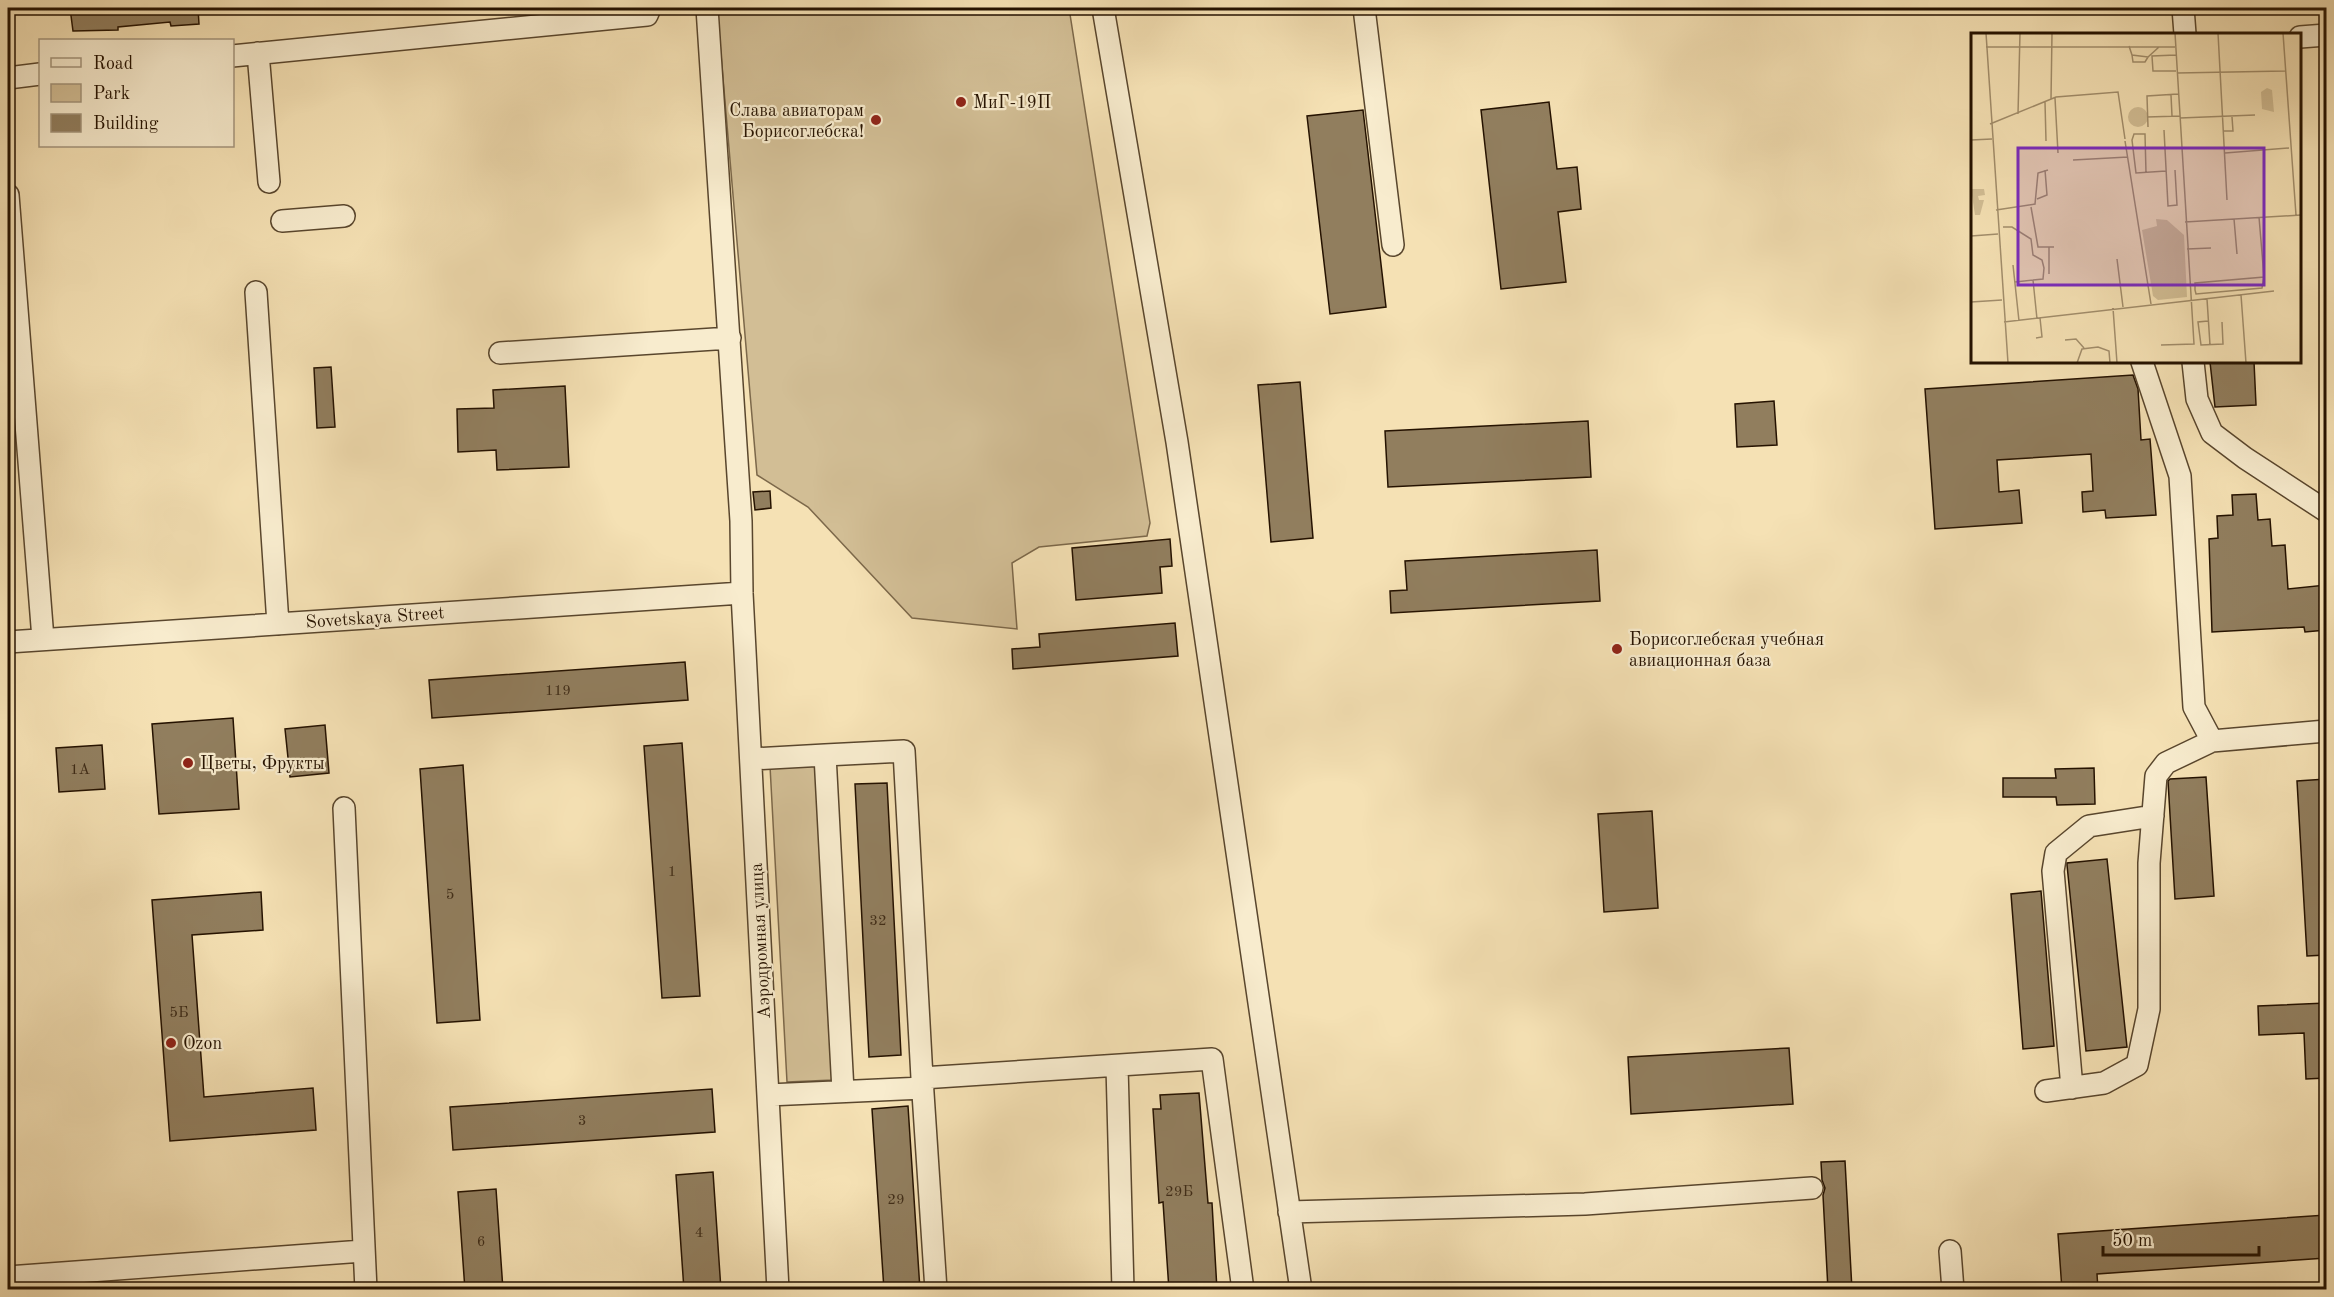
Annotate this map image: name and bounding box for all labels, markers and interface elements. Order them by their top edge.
inset map [1971,33,2301,363]
legend [39,39,234,147]
text: Road [93,55,133,73]
text: Park [93,85,130,103]
place label: МиГ-19П [973,94,1051,112]
marker: МиГ-19П [954,95,968,109]
place label: Слава авиаторам Борисоглебска! [729,102,864,141]
marker: Слава авиаторам Борисоглебска! [869,113,883,127]
text: Building [93,115,159,133]
street label: Sovetskaya Street [305,604,445,632]
place label: Борисоглебская учебная авиационная база [1629,631,1824,670]
marker: Борисоглебская учебная авиационная база [1610,642,1624,656]
house number: 119 [545,684,571,699]
place label: Цветы, Фрукты [200,755,325,773]
marker: Цветы, Фрукты [181,756,195,770]
house number: 1А [70,763,91,778]
street label: Аэродромная улица [748,862,774,1019]
house number: 1 [668,865,676,880]
house number: 5 [446,888,454,903]
house number: 32 [869,914,887,929]
house number: 5Б [169,1006,189,1021]
place label: Ozon [183,1035,222,1053]
marker: Ozon [164,1036,178,1050]
house number: 3 [578,1114,586,1129]
house number: 29Б [1165,1185,1193,1200]
house number: 29 [887,1193,905,1208]
scale bar [2103,1219,2259,1257]
house number: 4 [695,1226,703,1241]
text: 50 m [2112,1232,2152,1250]
house number: 6 [477,1235,485,1250]

